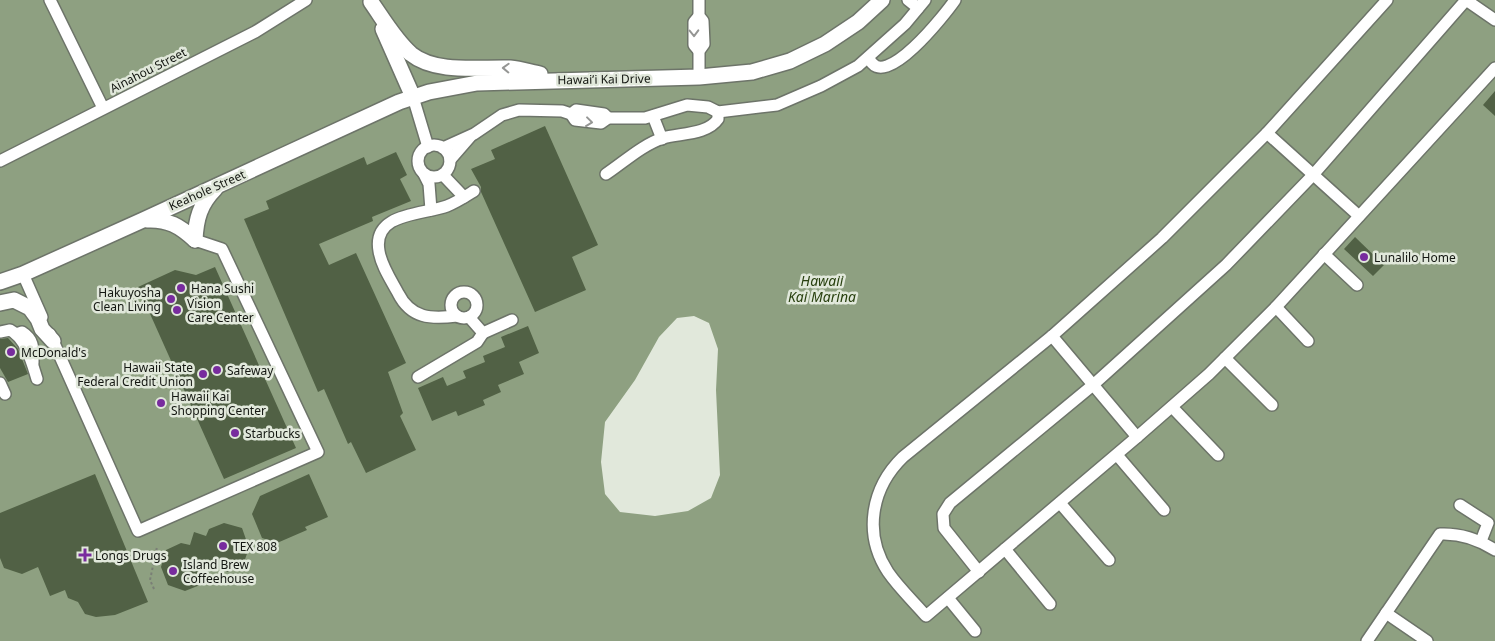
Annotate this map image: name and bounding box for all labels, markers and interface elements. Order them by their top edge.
one-way arrow [689,30,699,38]
street label: Ainahou Street [107,43,190,97]
one-way arrow [501,63,509,74]
street label: Hawai’i Kai Drive [557,70,651,88]
one-way arrow [584,116,593,126]
street label: Keahole Street [166,165,249,214]
place label: Lunalilo Home [1374,249,1456,266]
marker: Lunalilo Home [1358,251,1370,263]
water label: Hawaii Kai Marina [788,271,856,306]
place label: Hana Sushi [191,280,254,297]
marker: Hana Sushi [175,282,187,294]
place label: Hakuyosha Clean Living [93,284,161,315]
marker: Hakuyosha Clean Living [165,293,177,305]
place label: Vision Care Center [187,295,254,326]
marker: Vision Care Center [171,304,183,316]
place label: McDonald's [21,344,87,361]
marker: McDonald's [5,346,17,358]
place label: Hawaii State Federal Credit Union [77,359,193,390]
place label: Safeway [227,362,274,379]
marker: Safeway [211,364,223,376]
marker: Hawaii State Federal Credit Union [197,368,209,380]
place label: Hawaii Kai Shopping Center [171,388,266,419]
marker: Hawaii Kai Shopping Center [155,397,167,409]
place label: Starbucks [245,425,301,442]
marker: Starbucks [229,427,241,439]
place label: TEX 808 [233,538,277,555]
marker: TEX 808 [217,540,229,552]
place label: Longs Drugs [95,547,167,564]
marker: Longs Drugs [79,549,91,561]
place label: Island Brew Coffeehouse [183,556,254,587]
marker: Island Brew Coffeehouse [167,565,179,577]

